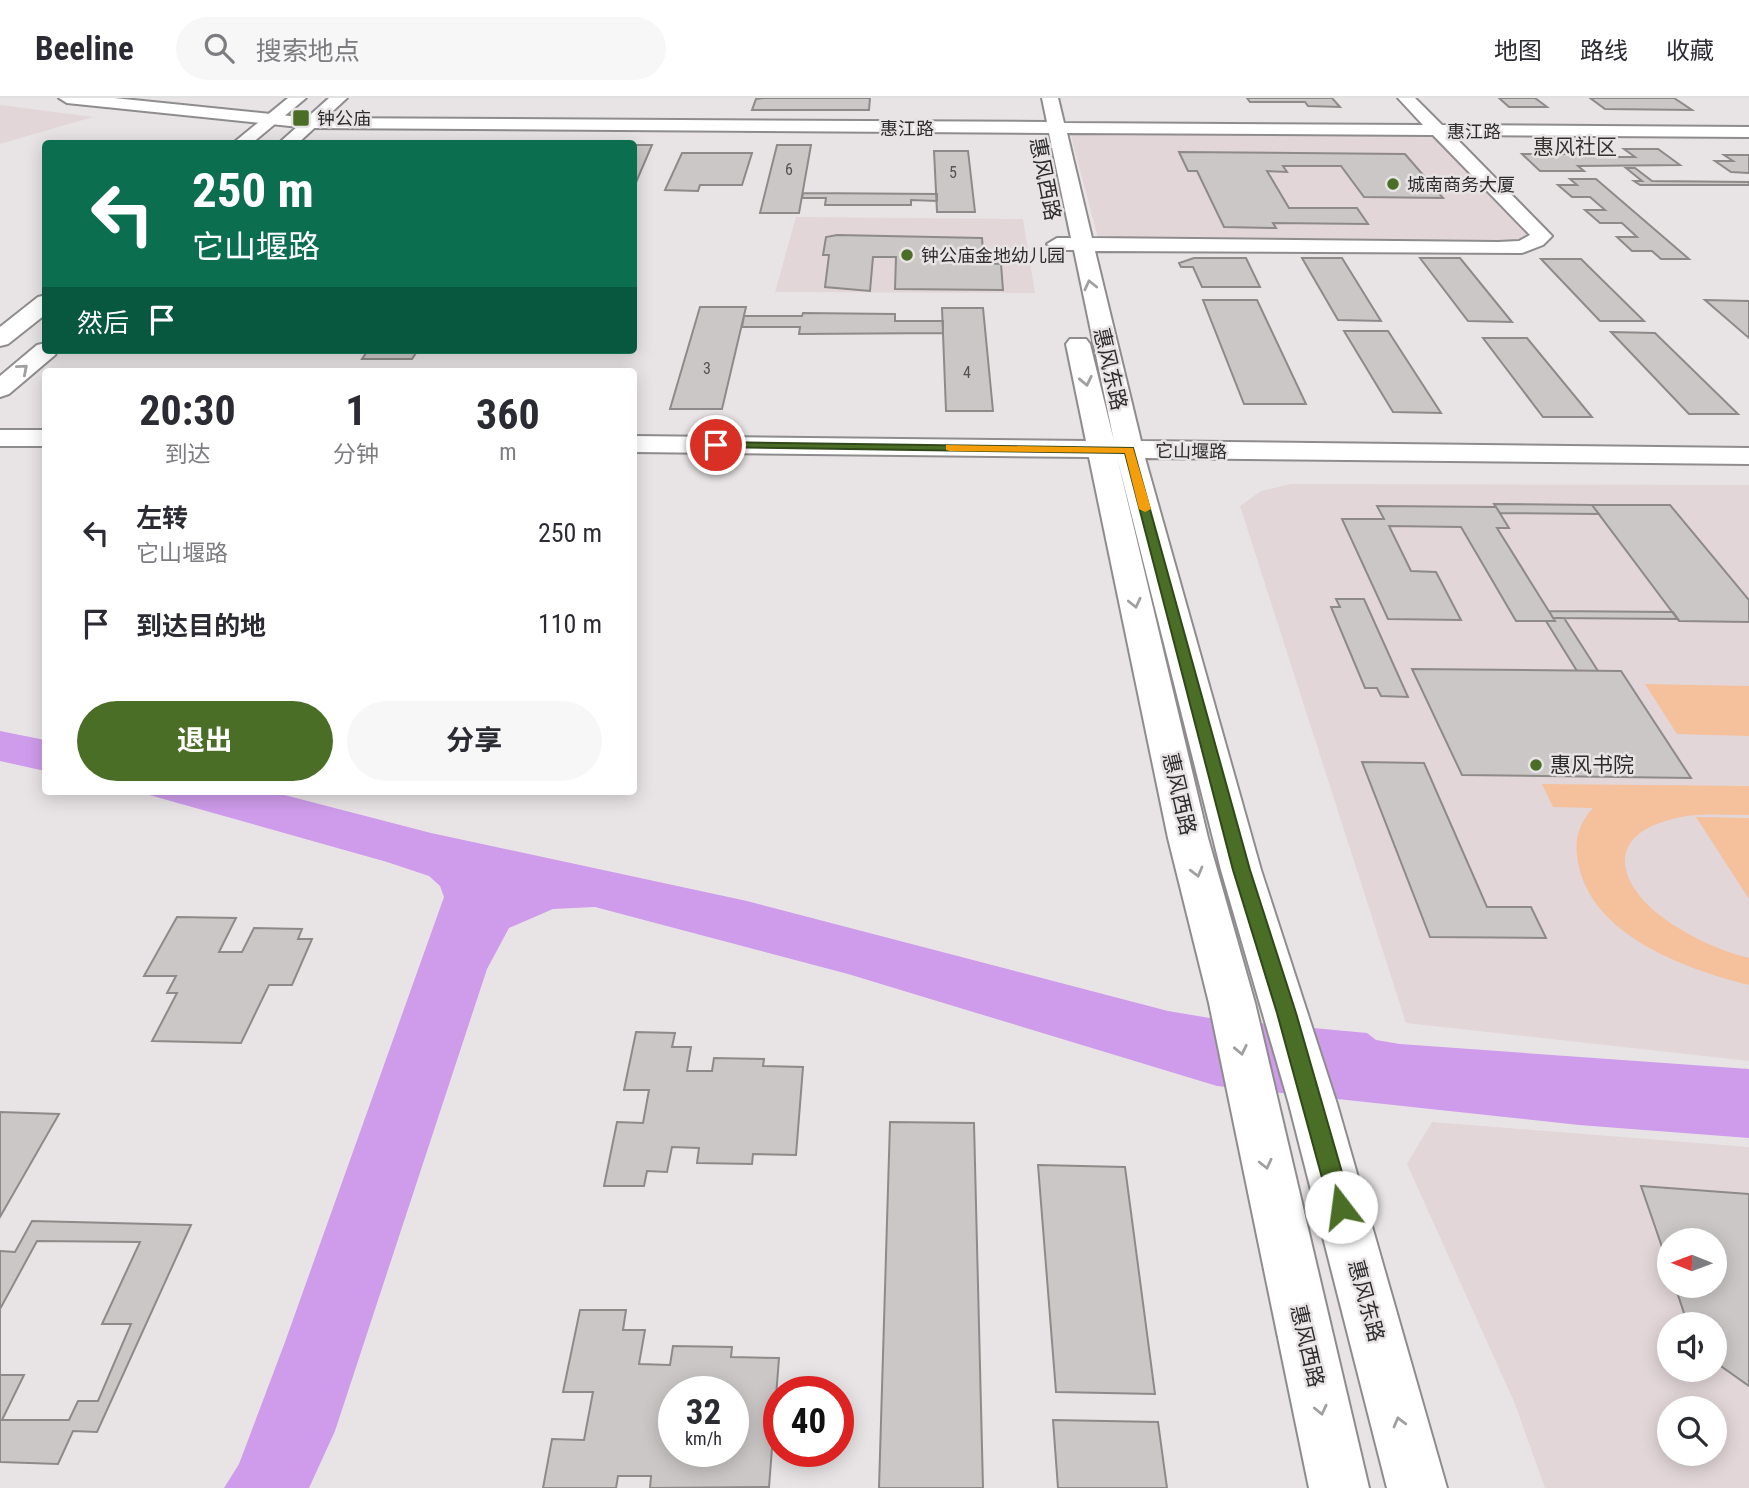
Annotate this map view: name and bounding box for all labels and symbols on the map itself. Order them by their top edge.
marker: 钟公庙 [291,108,311,128]
place label: 钟公庙 [317,108,371,129]
street label: 惠江路 [880,118,934,139]
street label: 惠江路 [1447,121,1501,142]
street label: 惠风西路 [1025,135,1065,223]
district label: 惠风社区 [1533,135,1617,159]
house number: 6 [785,160,793,179]
house number: 5 [949,163,957,182]
place label: 城南商务大厦 [1407,174,1515,195]
marker: 城南商务大厦 [1385,176,1401,192]
place label: 钟公庙金地幼儿园 [921,245,1065,266]
marker: 钟公庙金地幼儿园 [899,247,915,263]
one-way arrow [1084,279,1099,291]
street label: 惠风东路 [1089,325,1131,413]
house number: 3 [703,359,711,378]
house number: 4 [963,363,971,382]
one-way arrow [14,365,27,377]
one-way arrow [1077,375,1092,387]
pin [686,415,746,475]
street label: 它山堰路 [1155,440,1227,462]
one-way arrow [1127,597,1141,609]
street label: 惠风西路 [1158,750,1200,838]
place label: 惠风书院 [1550,753,1634,777]
marker: 惠风书院 [1528,757,1544,773]
one-way arrow [1189,866,1204,878]
one-way arrow [1233,1044,1248,1056]
one-way arrow [1258,1158,1272,1170]
position arrow [1304,1170,1378,1244]
north arrow [1657,1228,1727,1298]
street label: 惠风东路 [1344,1257,1388,1345]
street label: 惠风西路 [1286,1302,1328,1390]
speed limit sign: 40 [763,1376,854,1467]
one-way arrow [1313,1404,1328,1416]
one-way arrow [1393,1416,1408,1428]

